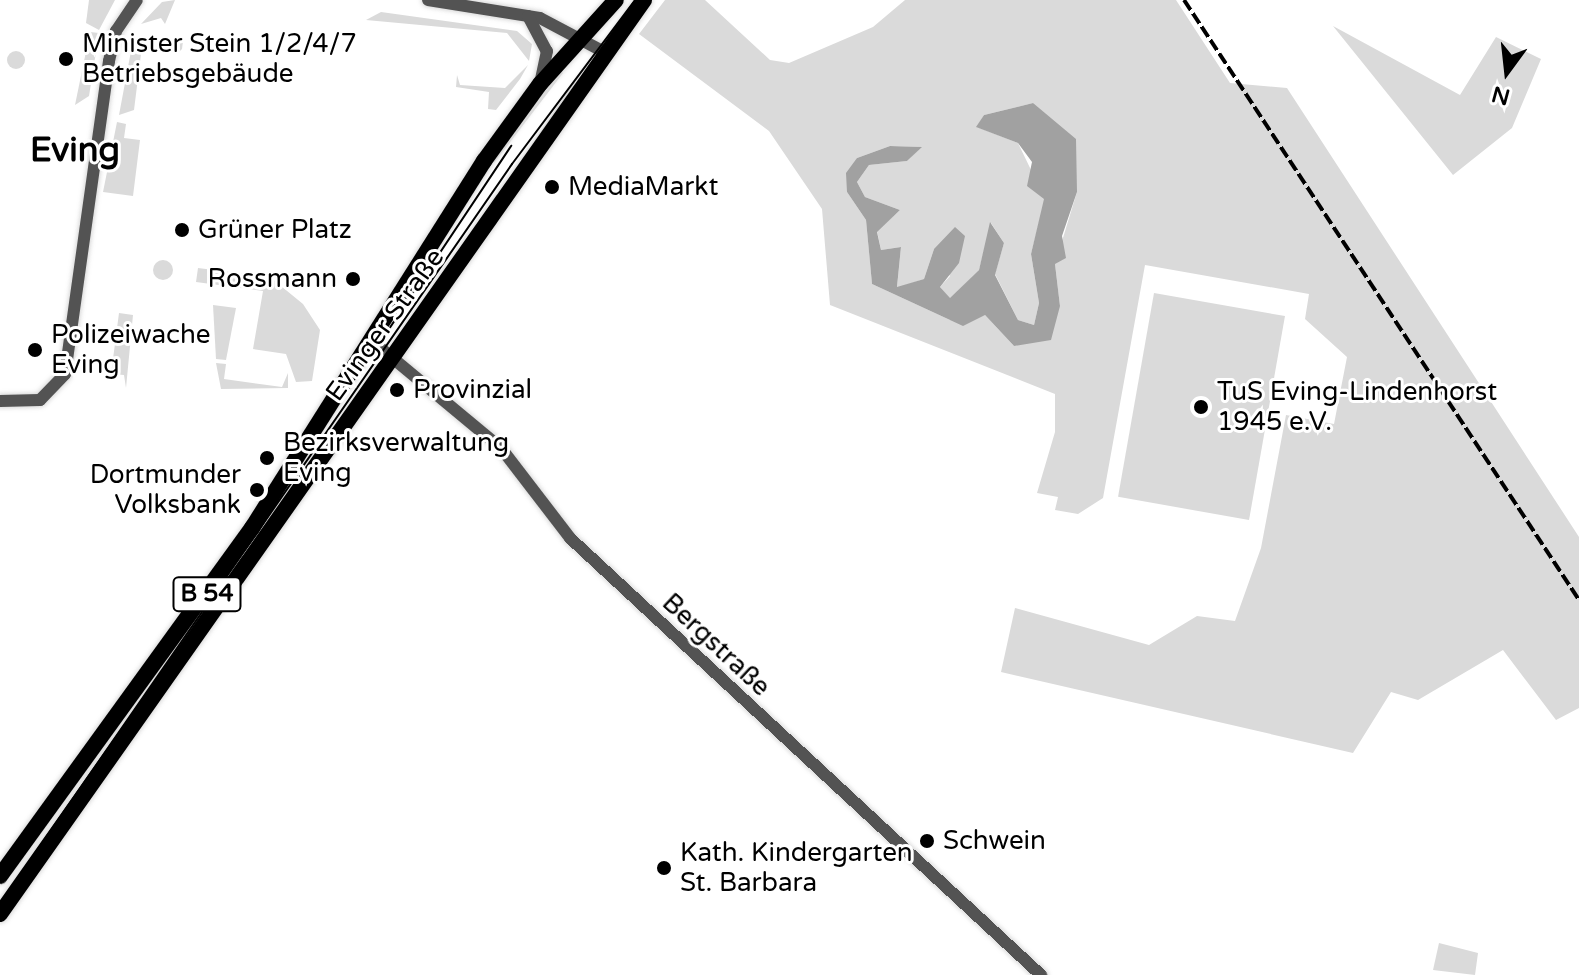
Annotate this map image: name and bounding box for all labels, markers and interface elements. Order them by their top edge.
place label: Minister Stein 1/2/4/7 Betriebsgebäude [82,28,357,90]
north arrow [1467,32,1547,112]
marker: Minister Stein 1/2/4/7 Betriebsgebäude [57,50,75,68]
text: N [1489,80,1513,110]
district label: Eving [30,131,120,171]
place label: MediaMarkt [568,171,718,203]
marker: MediaMarkt [543,178,561,196]
place label: Grüner Platz [198,214,352,246]
marker: Grüner Platz [173,221,191,239]
street label: Evinger Straße [319,243,451,407]
place label: Rossmann [208,263,337,295]
marker: Rossmann [344,270,362,288]
place label: Polizeiwache Eving [51,319,210,380]
marker: Polizeiwache Eving [26,341,44,359]
place label: Provinzial [413,374,532,406]
place label: TuS Eving-Lindenhorst 1945 e.V. [1217,376,1497,438]
marker: Provinzial [388,381,406,399]
marker: TuS Eving-Lindenhorst 1945 e.V. [1192,398,1210,416]
place label: Bezirksverwaltung Eving [283,427,509,488]
marker: Bezirksverwaltung Eving [258,449,276,467]
place label: Dortmunder Volksbank [90,459,241,520]
marker: Dortmunder Volksbank [248,481,266,499]
road number: B 54 [171,574,243,614]
street label: Bergstraße [656,587,776,703]
place label: Schwein [943,825,1046,857]
marker: Schwein [918,832,936,850]
place label: Kath. Kindergarten St. Barbara [680,837,913,898]
marker: Kath. Kindergarten St. Barbara [655,859,673,877]

